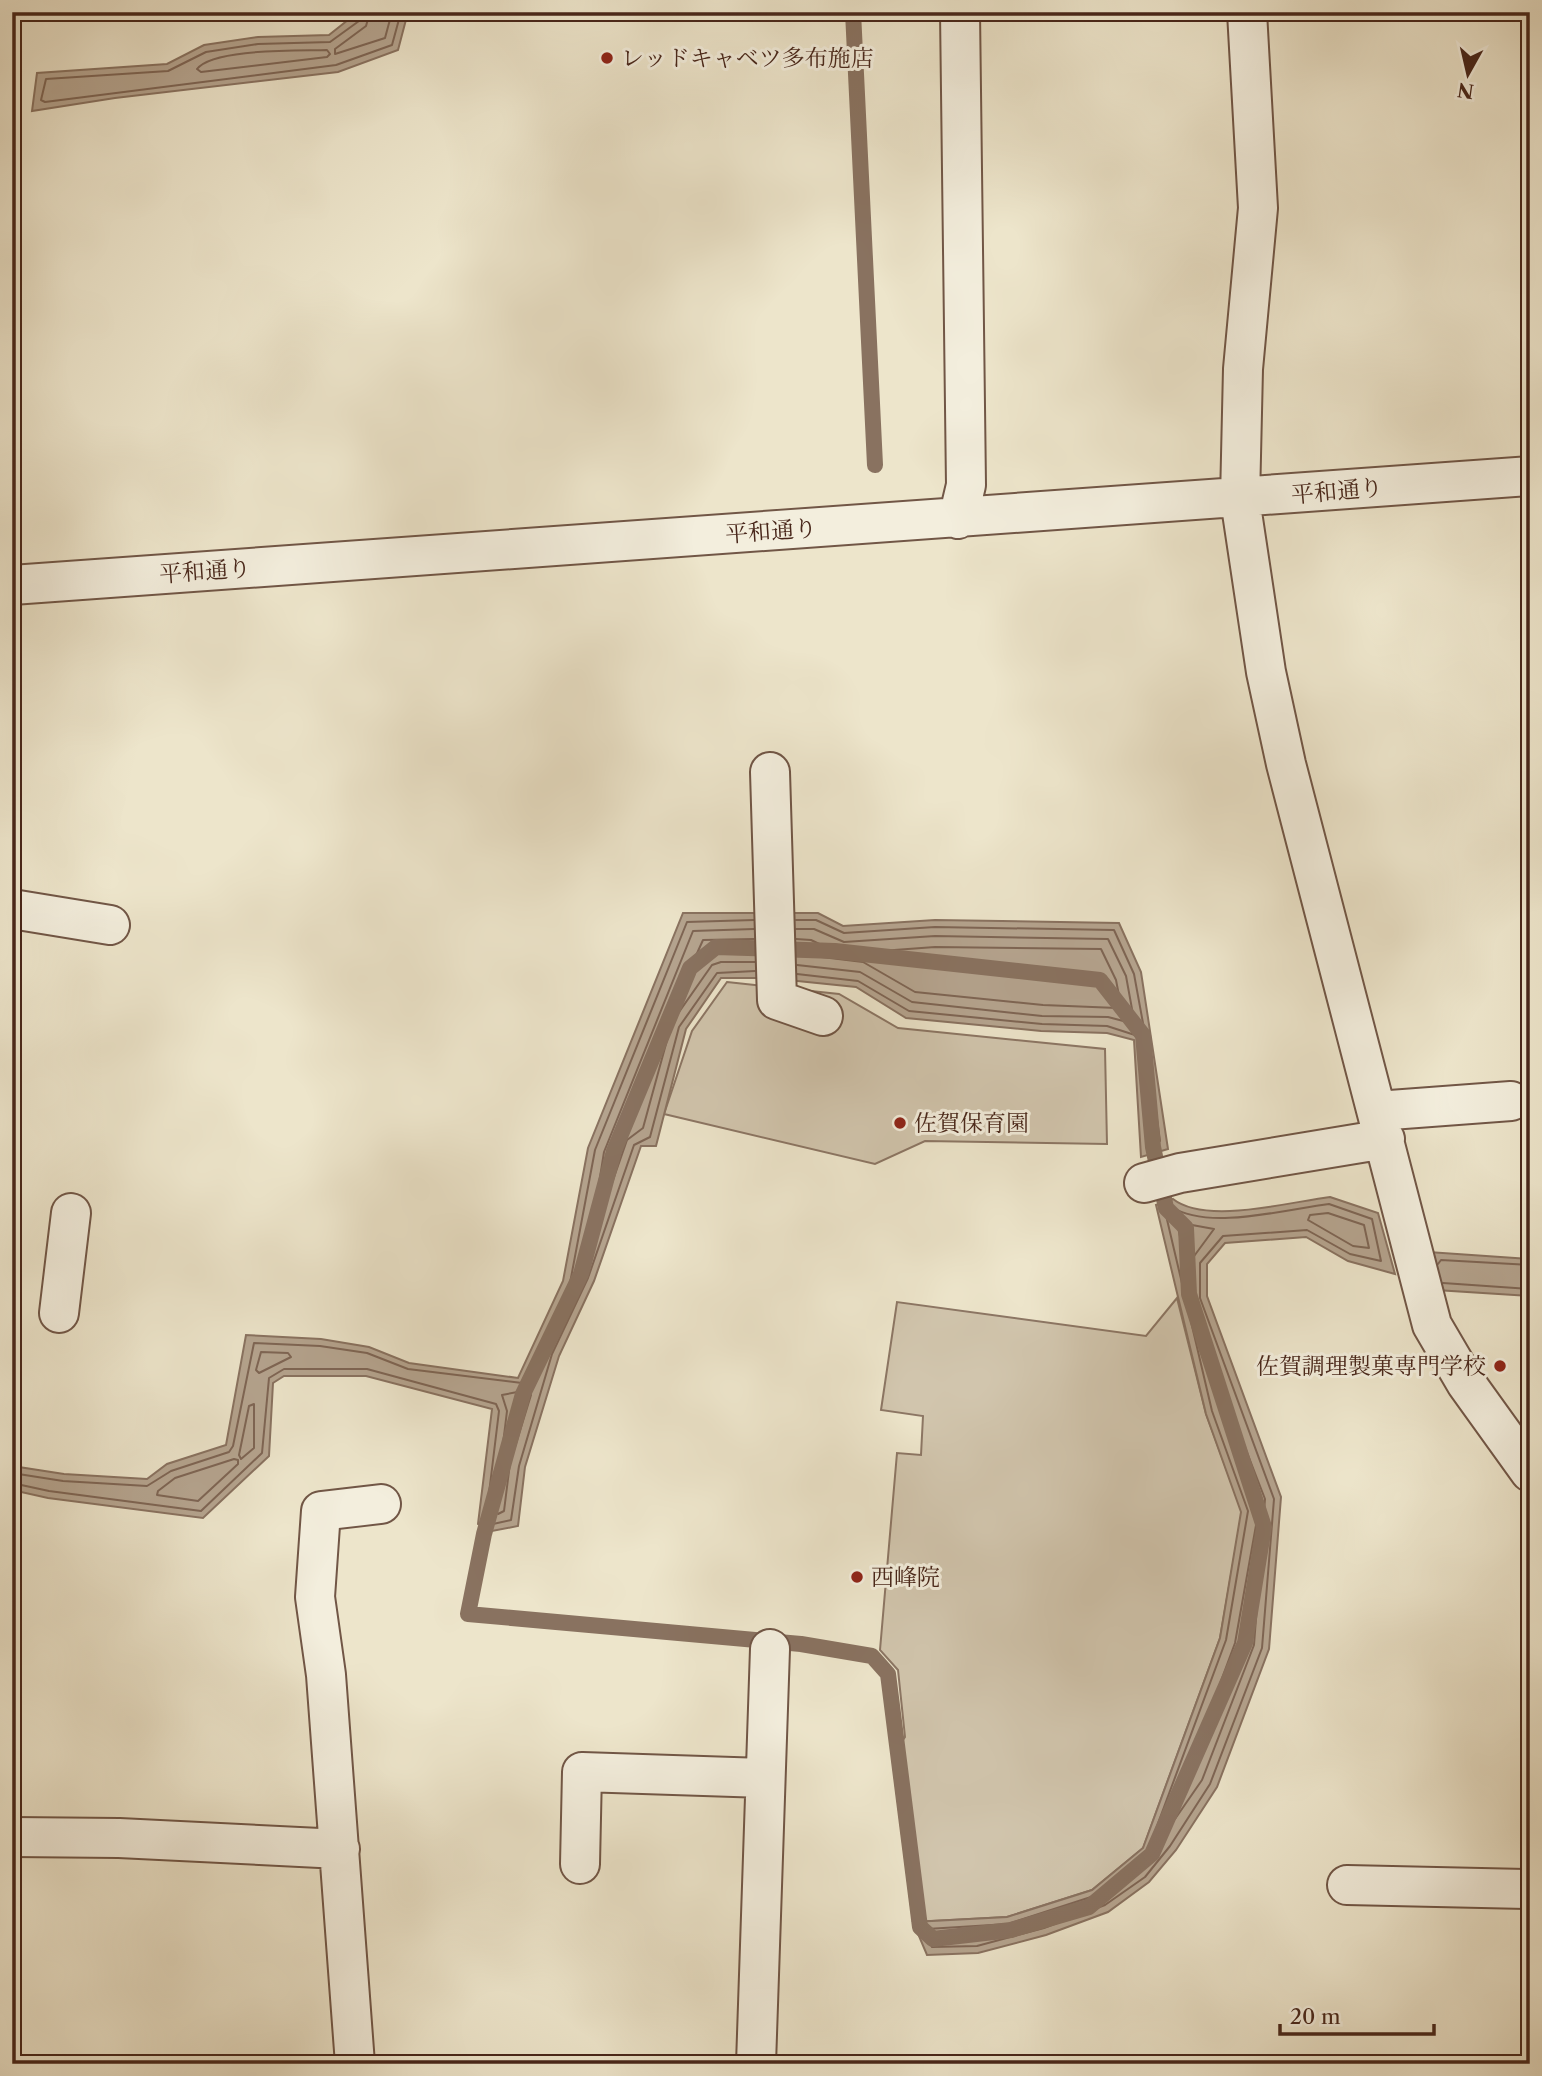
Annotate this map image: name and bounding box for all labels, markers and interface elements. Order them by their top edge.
north arrow [1434,38,1504,108]
place label: レッドキャベツ多布施店 [621,44,874,72]
marker: レッドキャベツ多布施店 [599,50,615,66]
text: N [1456,78,1475,103]
street label: 平和通り [1290,473,1384,509]
street label: 平和通り [724,514,818,548]
street label: 平和通り [158,554,252,588]
place label: 佐賀保育園 [914,1109,1029,1137]
marker: 佐賀保育園 [892,1115,908,1131]
place label: 佐賀調理製菓専門学校 [1256,1352,1486,1380]
marker: 佐賀調理製菓専門学校 [1492,1358,1508,1374]
place label: 西峰院 [871,1563,940,1591]
marker: 西峰院 [849,1569,865,1585]
scale bar [1280,1992,1434,2036]
text: 20 m [1290,2004,1341,2029]

